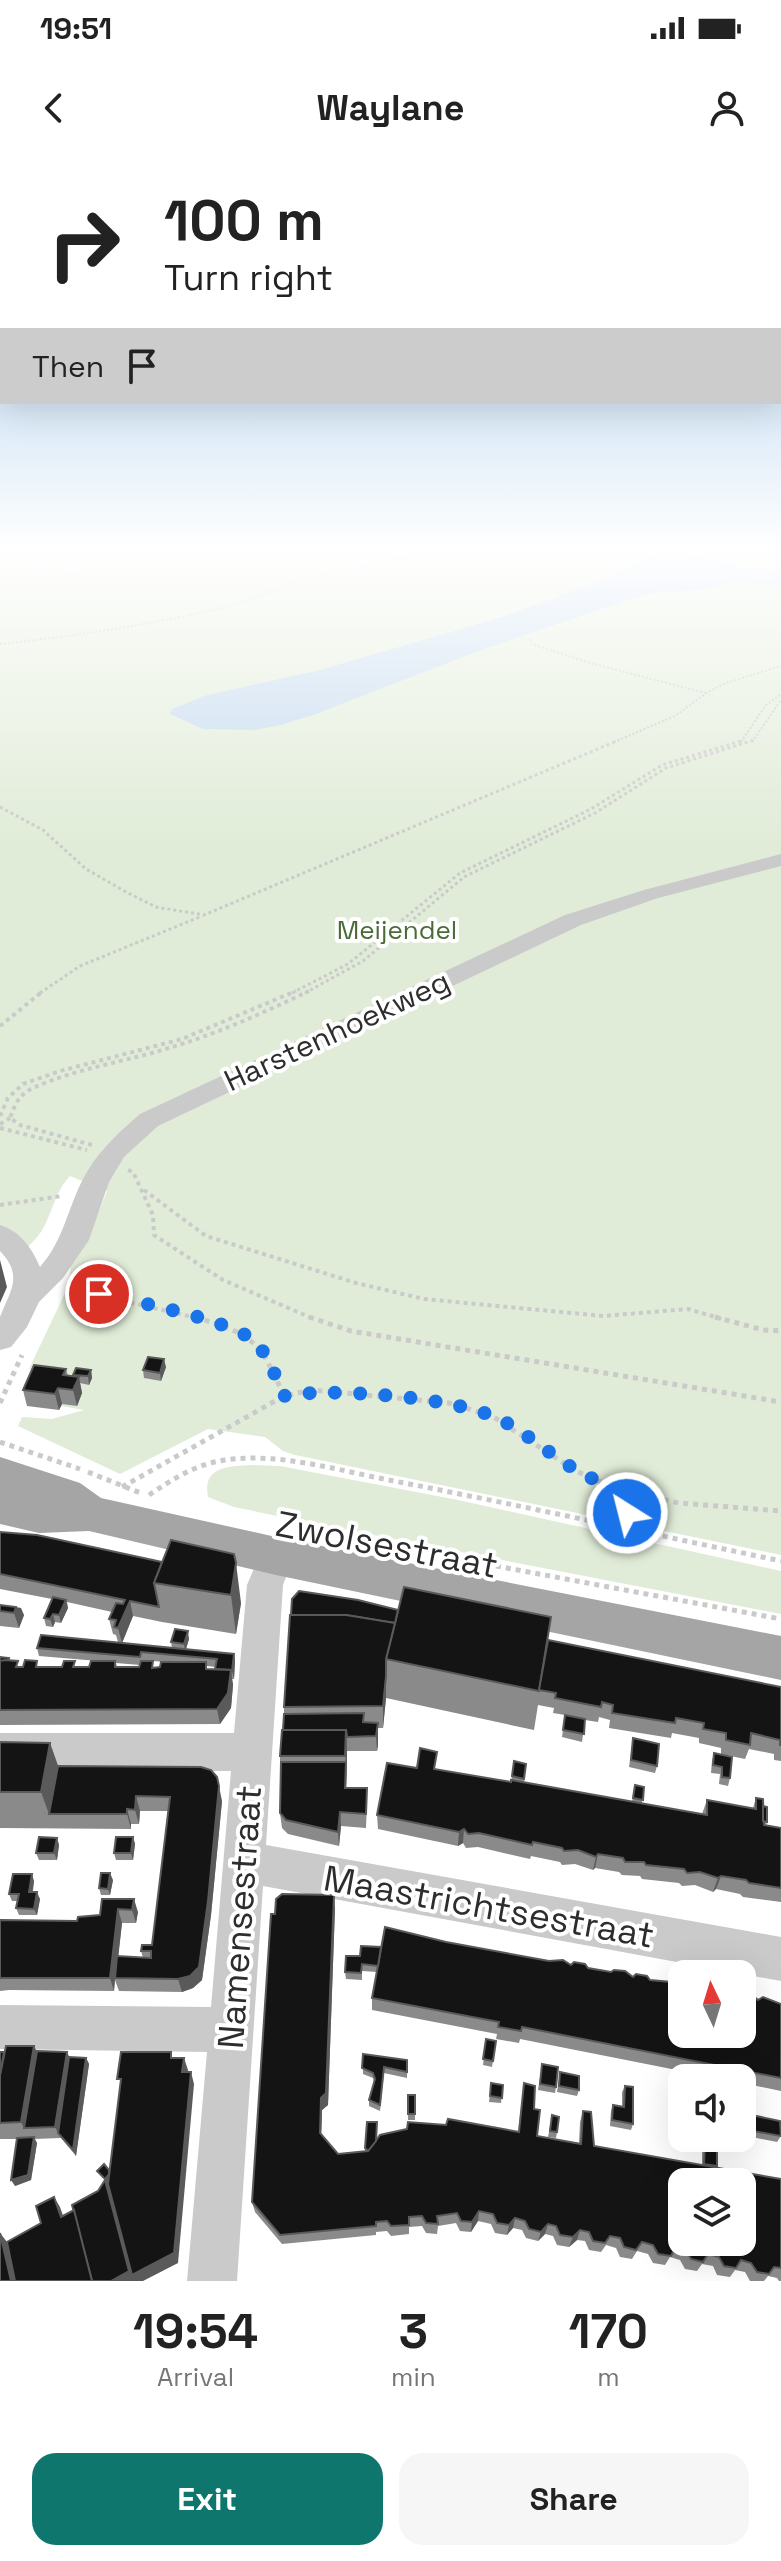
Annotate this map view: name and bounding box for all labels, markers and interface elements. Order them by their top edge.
text: 19:51 [40,9,112,48]
text: Waylane [317,85,464,131]
icon: back [32,86,76,130]
icon: person [705,86,749,130]
text: 100 m [164,185,324,256]
icon: right [32,192,136,296]
text: Turn right [164,255,333,301]
icon: arrive [120,344,164,388]
text: Then [32,347,104,386]
park label: Meijendel [337,913,457,947]
street label: Harstenhoekweg [218,961,456,1100]
pin [65,1260,133,1328]
icon: arrive [77,1272,121,1316]
position arrow [585,1471,669,1555]
street label: Zwolsestraat [272,1501,502,1589]
street label: Namensestraat [208,1784,272,2050]
street label: Maastrichtsestraat [320,1855,658,1959]
north arrow [668,1960,756,2048]
map controls [668,1960,756,2256]
button: sound [668,2064,756,2152]
button: layers [668,2168,756,2256]
text: 19:54 [133,2301,258,2362]
text: 3 [399,2301,428,2362]
text: 170 [569,2301,648,2362]
text: Arrival [157,2360,234,2394]
text: min [391,2360,436,2394]
text: m [597,2360,620,2394]
button: Exit [32,2453,383,2545]
button: Share [399,2453,749,2545]

